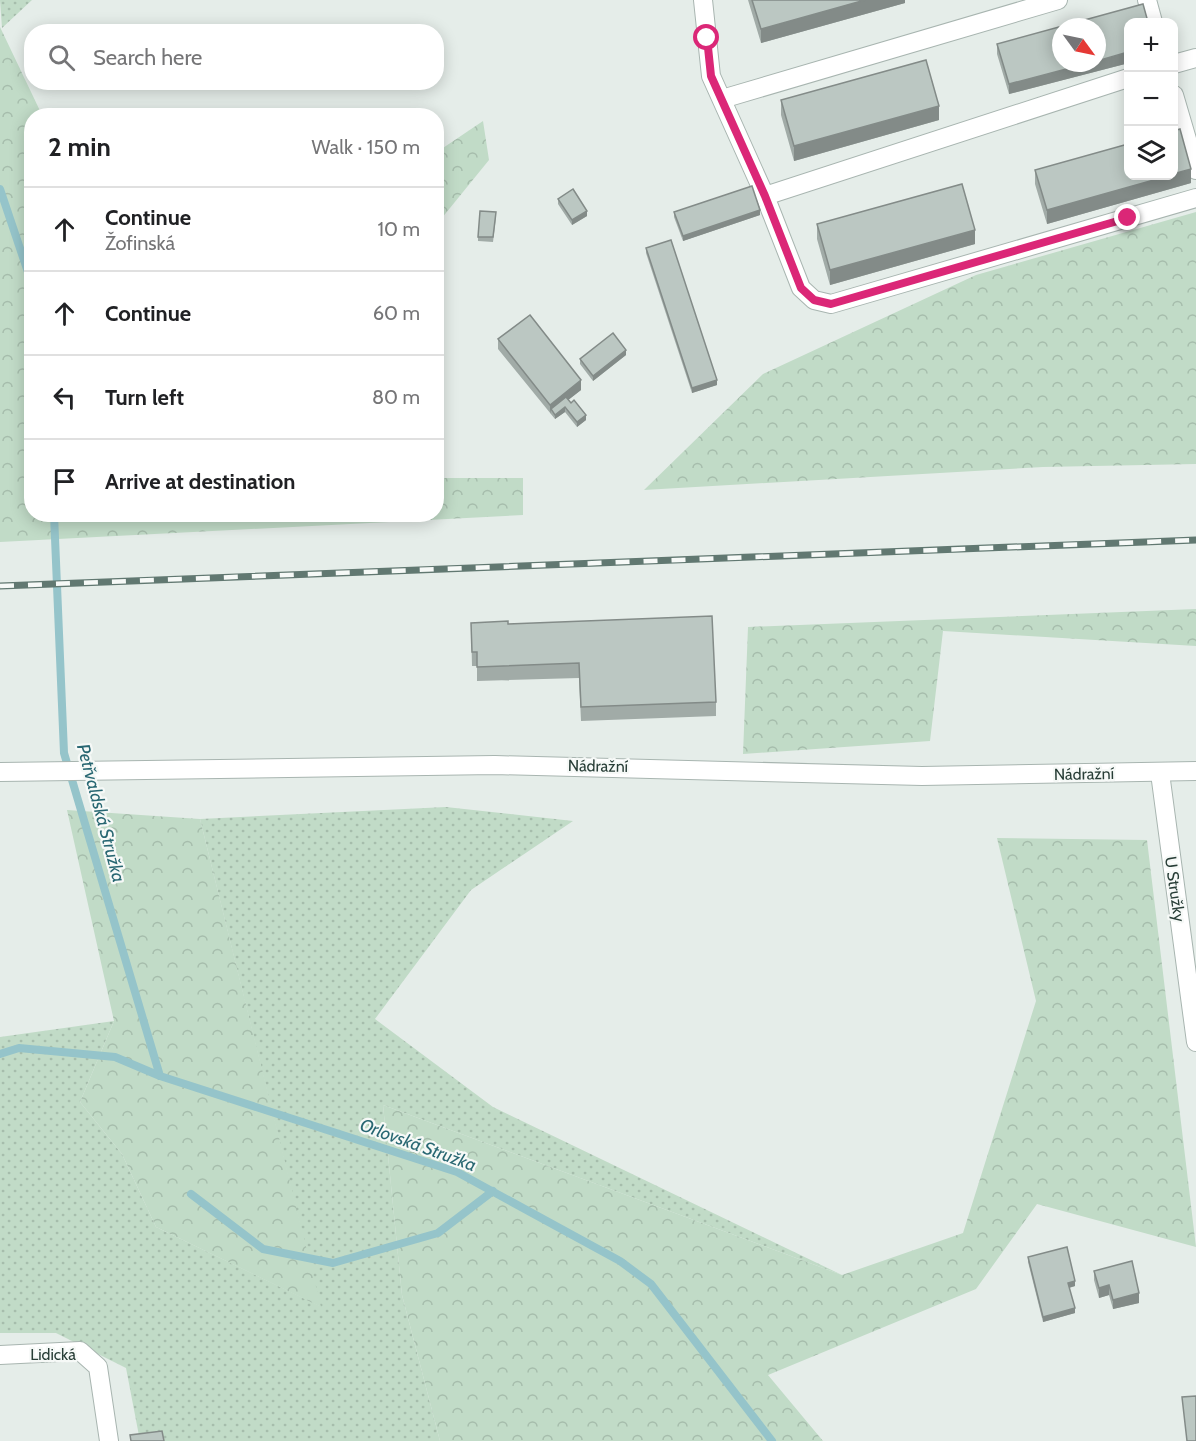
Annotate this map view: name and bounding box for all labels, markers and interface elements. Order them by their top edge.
north arrow [1052,18,1106,72]
map controls [1124,18,1178,180]
button: + [1124,18,1178,72]
search box [24,24,444,90]
route start [693,24,719,50]
icon: search [45,41,78,74]
text: Search here [93,44,202,71]
button: − [1124,72,1178,126]
button: layers [1124,126,1178,180]
text: 2 min [48,131,111,163]
text: Walk · 150 m [312,135,420,159]
text: Continue [105,204,191,231]
route end [1114,204,1140,230]
icon: ahead [48,213,81,246]
text: 10 m [377,217,420,241]
text: Žofinská [105,231,175,255]
icon: ahead [48,297,81,330]
text: Continue [105,300,191,327]
text: 60 m [373,301,420,325]
icon: left [48,381,81,414]
text: Turn left [105,384,184,411]
text: 80 m [372,385,420,409]
icon: arrive [48,465,81,498]
text: Arrive at destination [105,468,295,495]
water label: Petřvaldská Stružka [72,741,130,885]
street label: Nádražní [568,756,629,776]
street label: Nádražní [1054,764,1115,784]
street label: U Stružky [1161,855,1189,923]
water label: Orlovská Stružka [357,1114,479,1176]
street label: Lidická [30,1345,76,1364]

